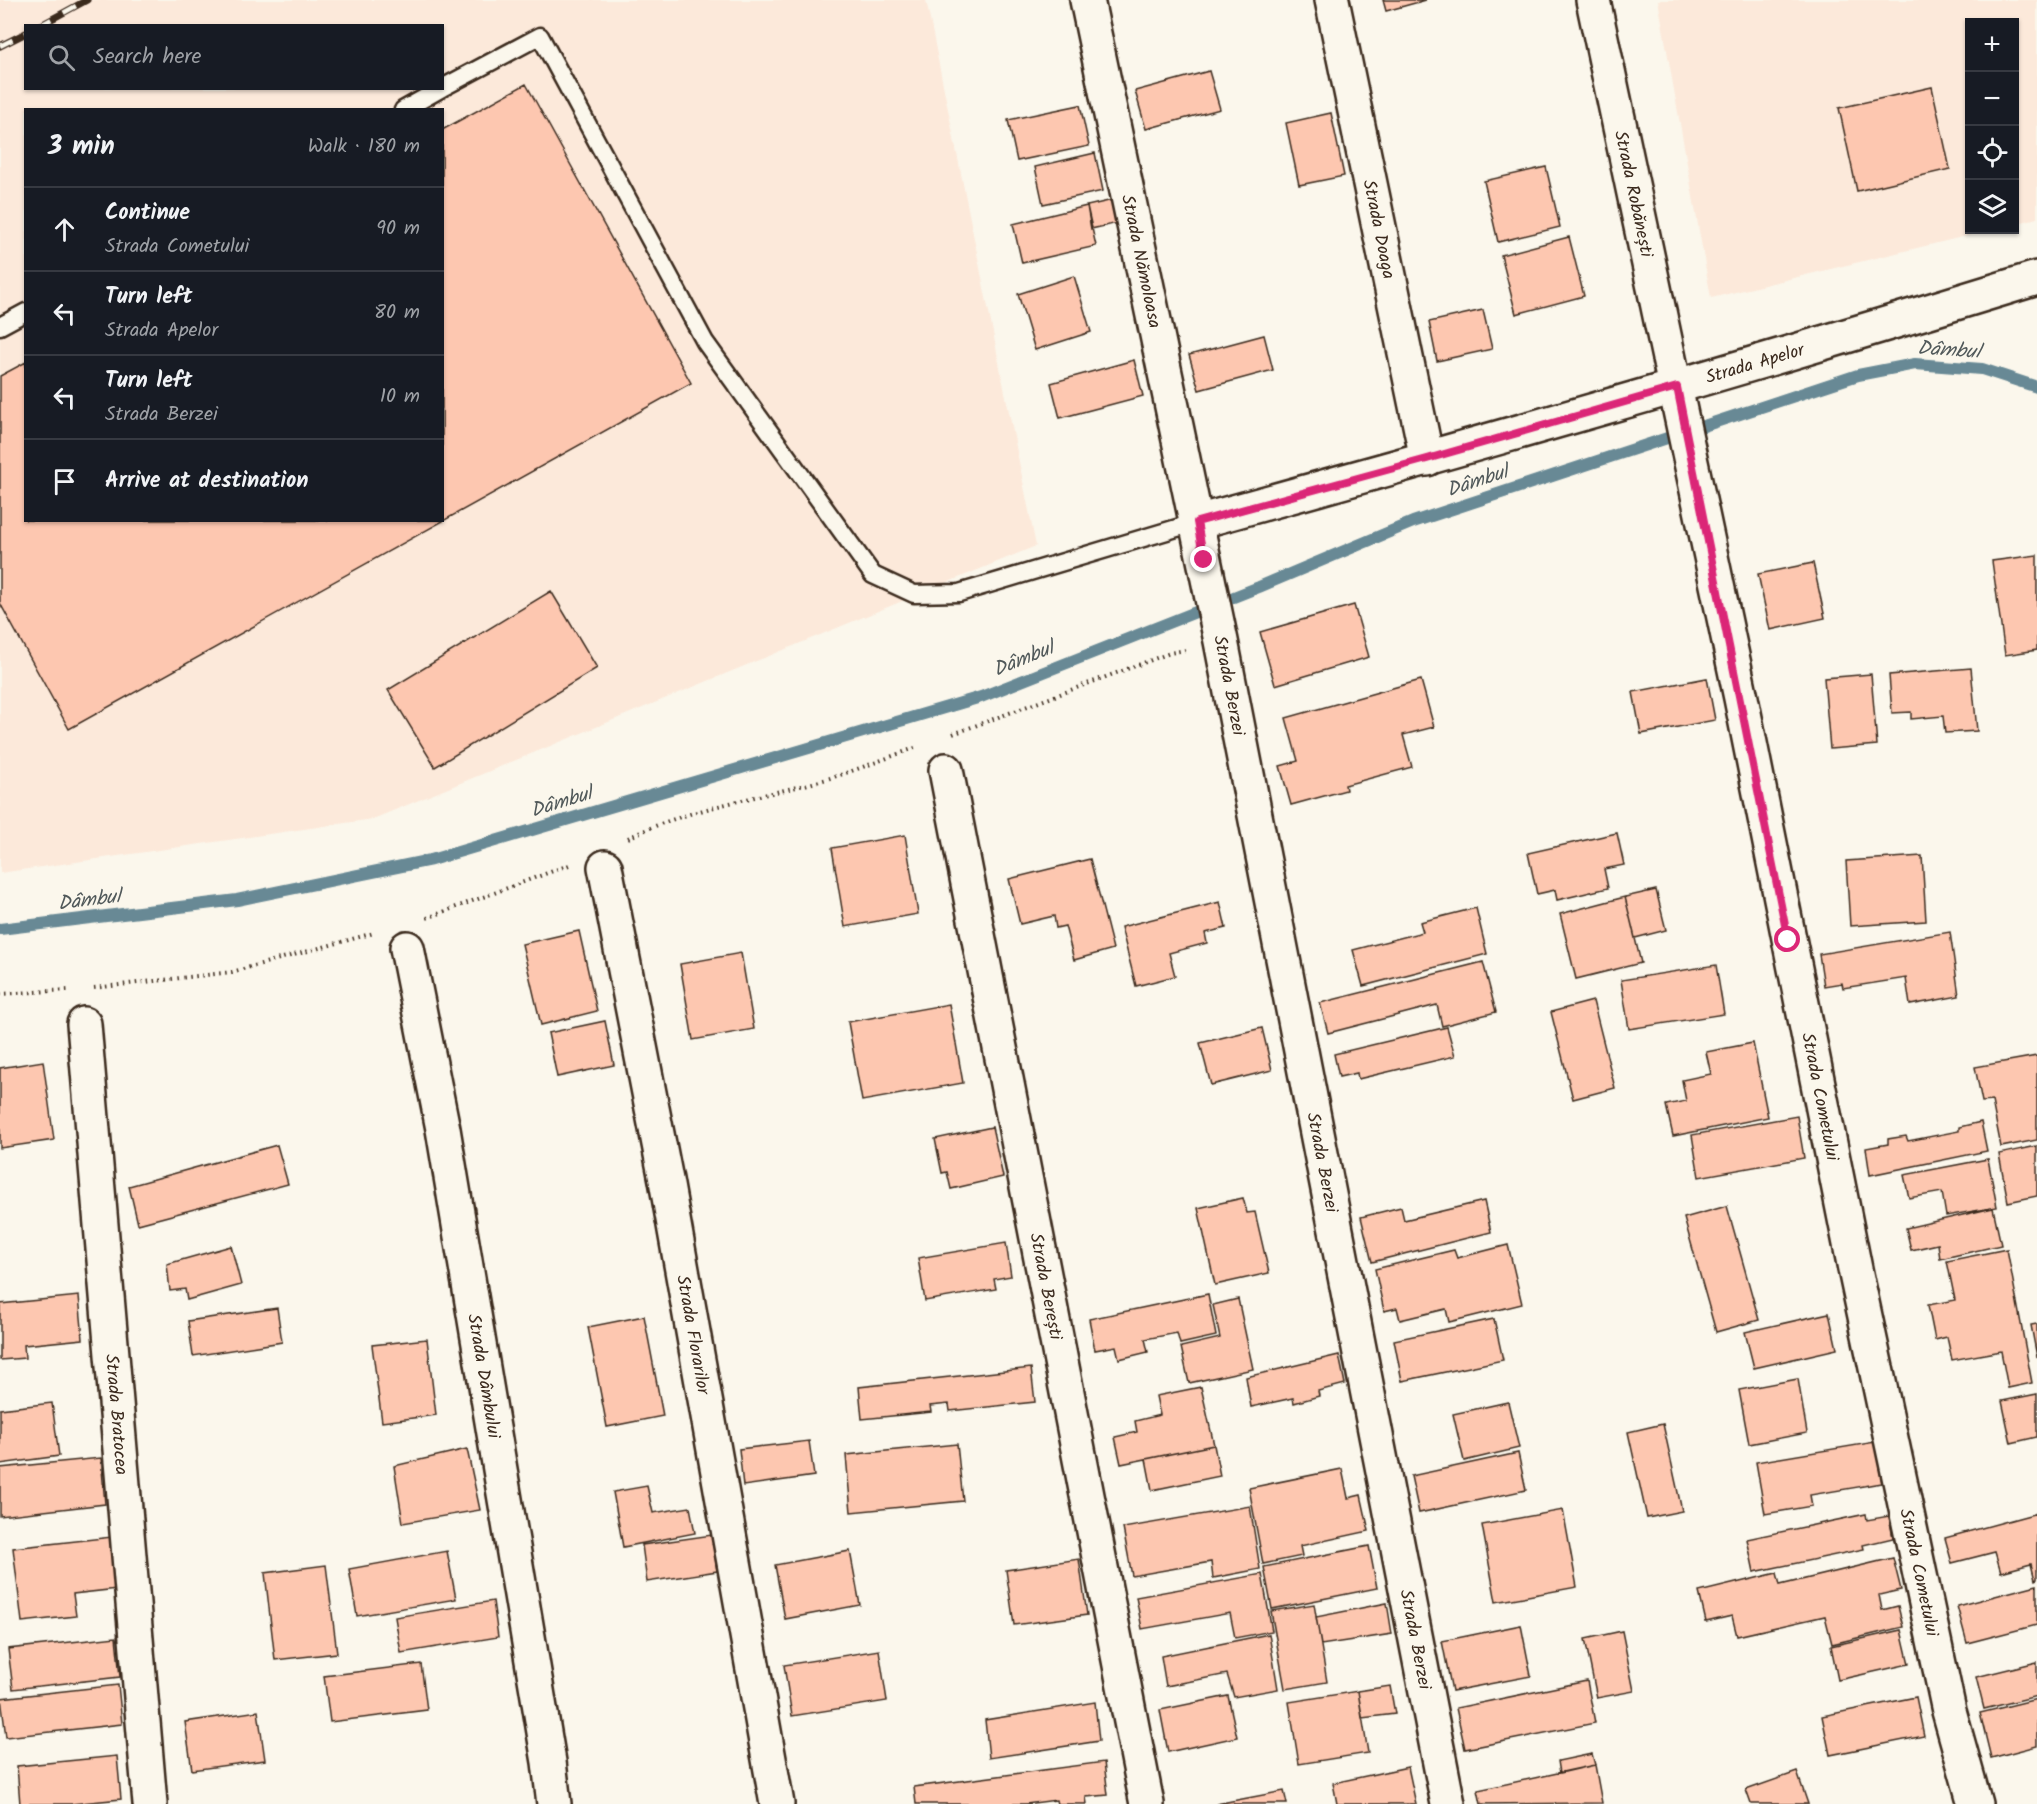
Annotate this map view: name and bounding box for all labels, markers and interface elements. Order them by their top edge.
map controls [1965,18,2019,234]
button: + [1965,18,2019,72]
search box [24,24,444,90]
text: Search here [93,40,201,75]
icon: search [45,41,78,74]
button: − [1965,72,2019,126]
text: 3 min [48,126,115,168]
button: locate [1965,126,2019,180]
street label: Strada Robănești [1605,128,1660,261]
text: Walk · 180 m [308,131,420,163]
street label: Strada Doaga [1354,177,1402,282]
button: layers [1965,180,2019,234]
street label: Strada Nămoloasa [1112,192,1168,331]
text: Continue [105,196,190,231]
icon: ahead [48,213,81,246]
text: 90 m [376,213,420,245]
text: Strada Cometului [105,231,249,263]
text: Turn left [105,280,192,315]
icon: left [48,297,81,330]
text: 80 m [374,297,420,329]
text: Strada Apelor [105,315,218,347]
water label: Dâmbul [1916,333,1986,369]
street label: Strada Apelor [1702,336,1809,393]
text: Turn left [105,364,192,399]
icon: left [48,381,81,414]
text: 10 m [380,381,420,413]
text: Strada Berzei [105,399,218,431]
water label: Dâmbul [1443,456,1517,507]
text: Arrive at destination [105,464,308,499]
icon: arrive [48,465,81,498]
route end [1190,546,1216,572]
water label: Dâmbul [988,632,1063,687]
street label: Strada Berzei [1204,633,1252,739]
water label: Dâmbul [527,777,600,827]
water label: Dâmbul [56,881,127,921]
route start [1774,926,1800,952]
street label: Strada Cometului [1792,1030,1846,1164]
street label: Strada Berzei [1297,1110,1345,1216]
street label: Strada Berești [1020,1231,1070,1343]
street label: Strada Florarilor [667,1273,717,1398]
street label: Strada Dâmbului [458,1312,508,1441]
street label: Strada Bratocea [96,1353,135,1476]
street label: Strada Cometului [1890,1506,1946,1640]
street label: Strada Berzei [1390,1587,1438,1693]

